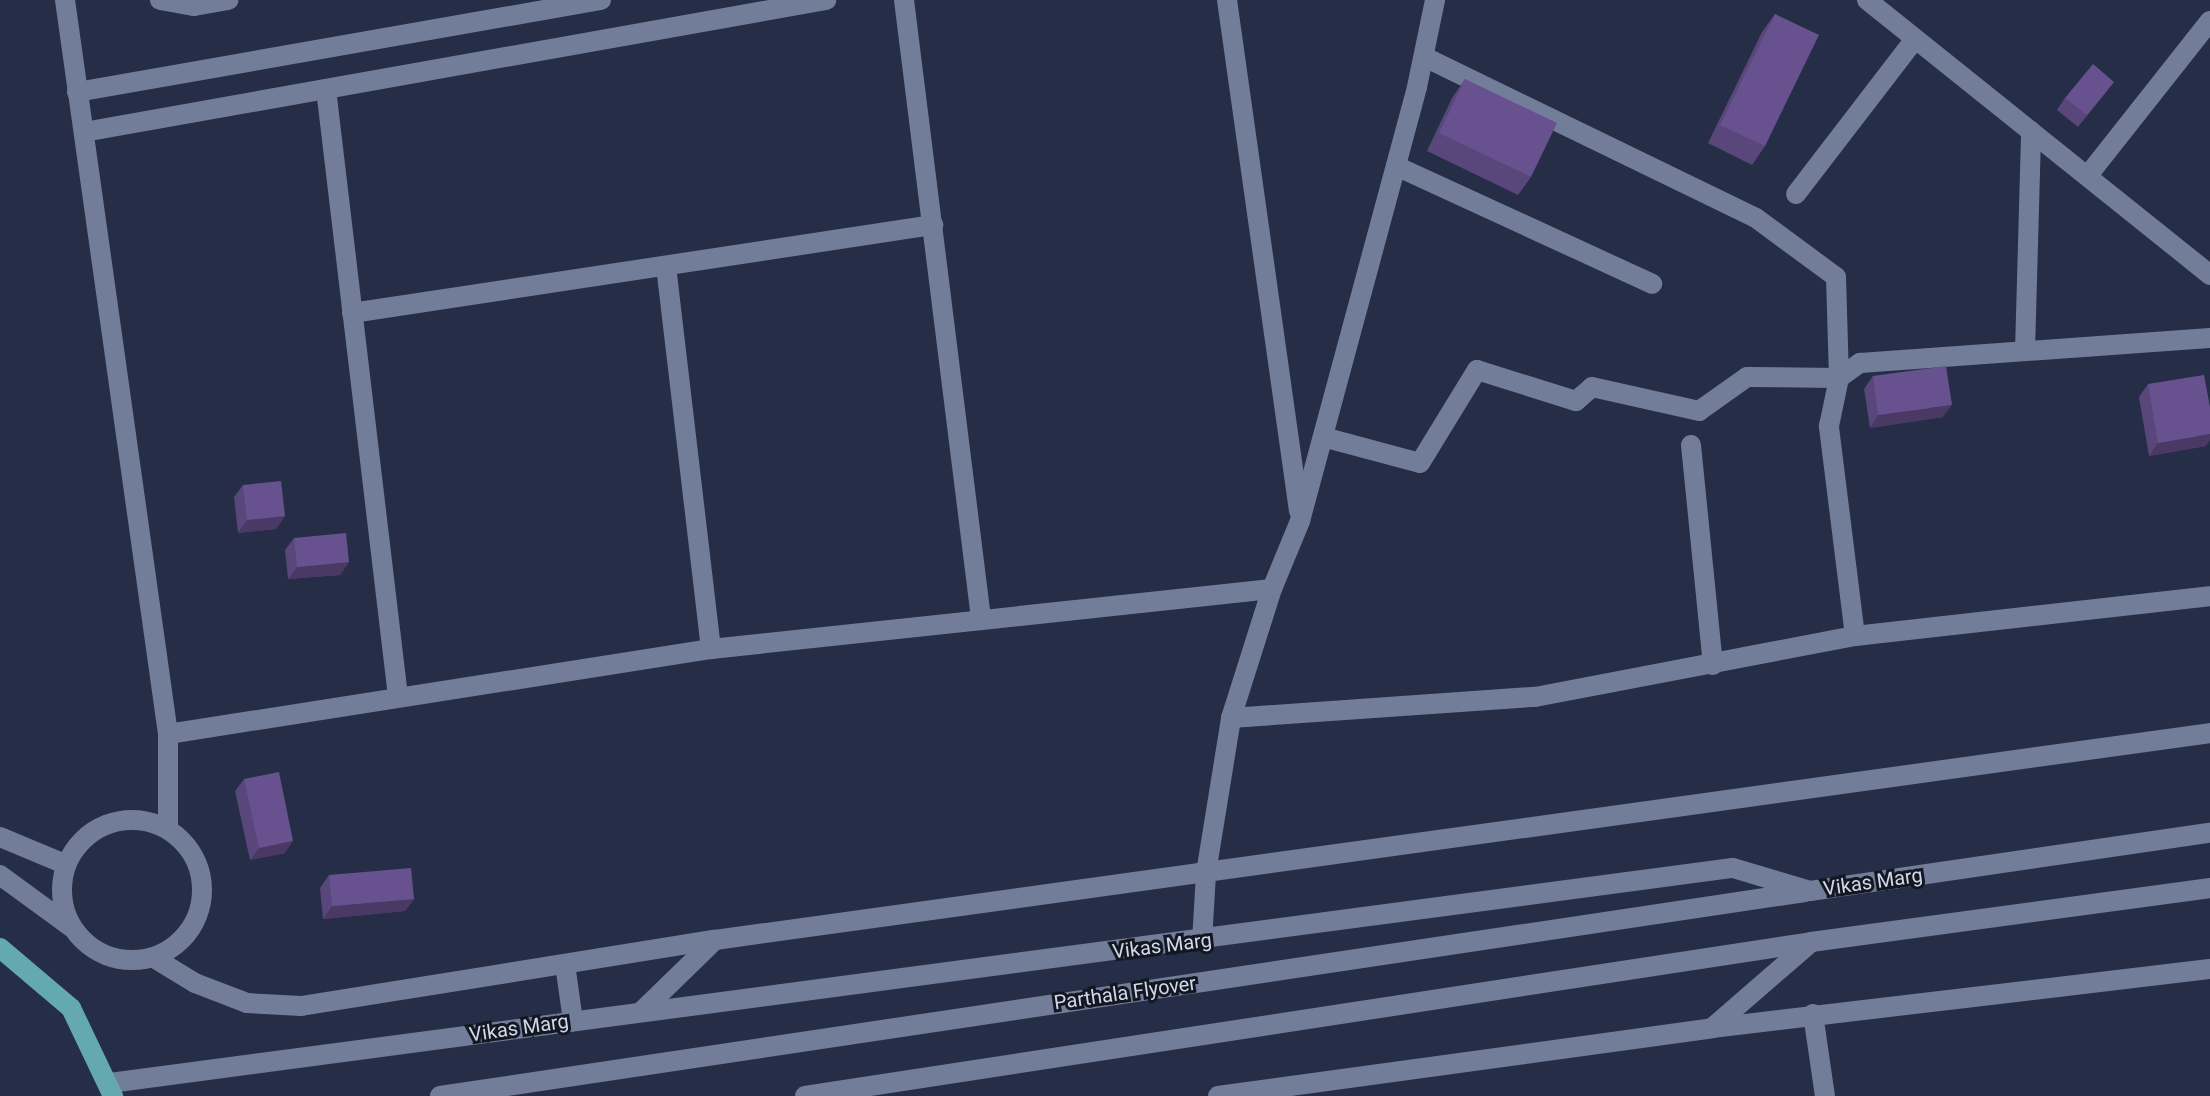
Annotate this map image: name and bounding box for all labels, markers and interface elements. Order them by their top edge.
street label: Vikas Marg [1822,863,1924,901]
street label: Vikas Marg [1111,928,1213,964]
street label: Parthala Flyover [1052,971,1198,1015]
street label: Vikas Marg [468,1009,570,1047]

